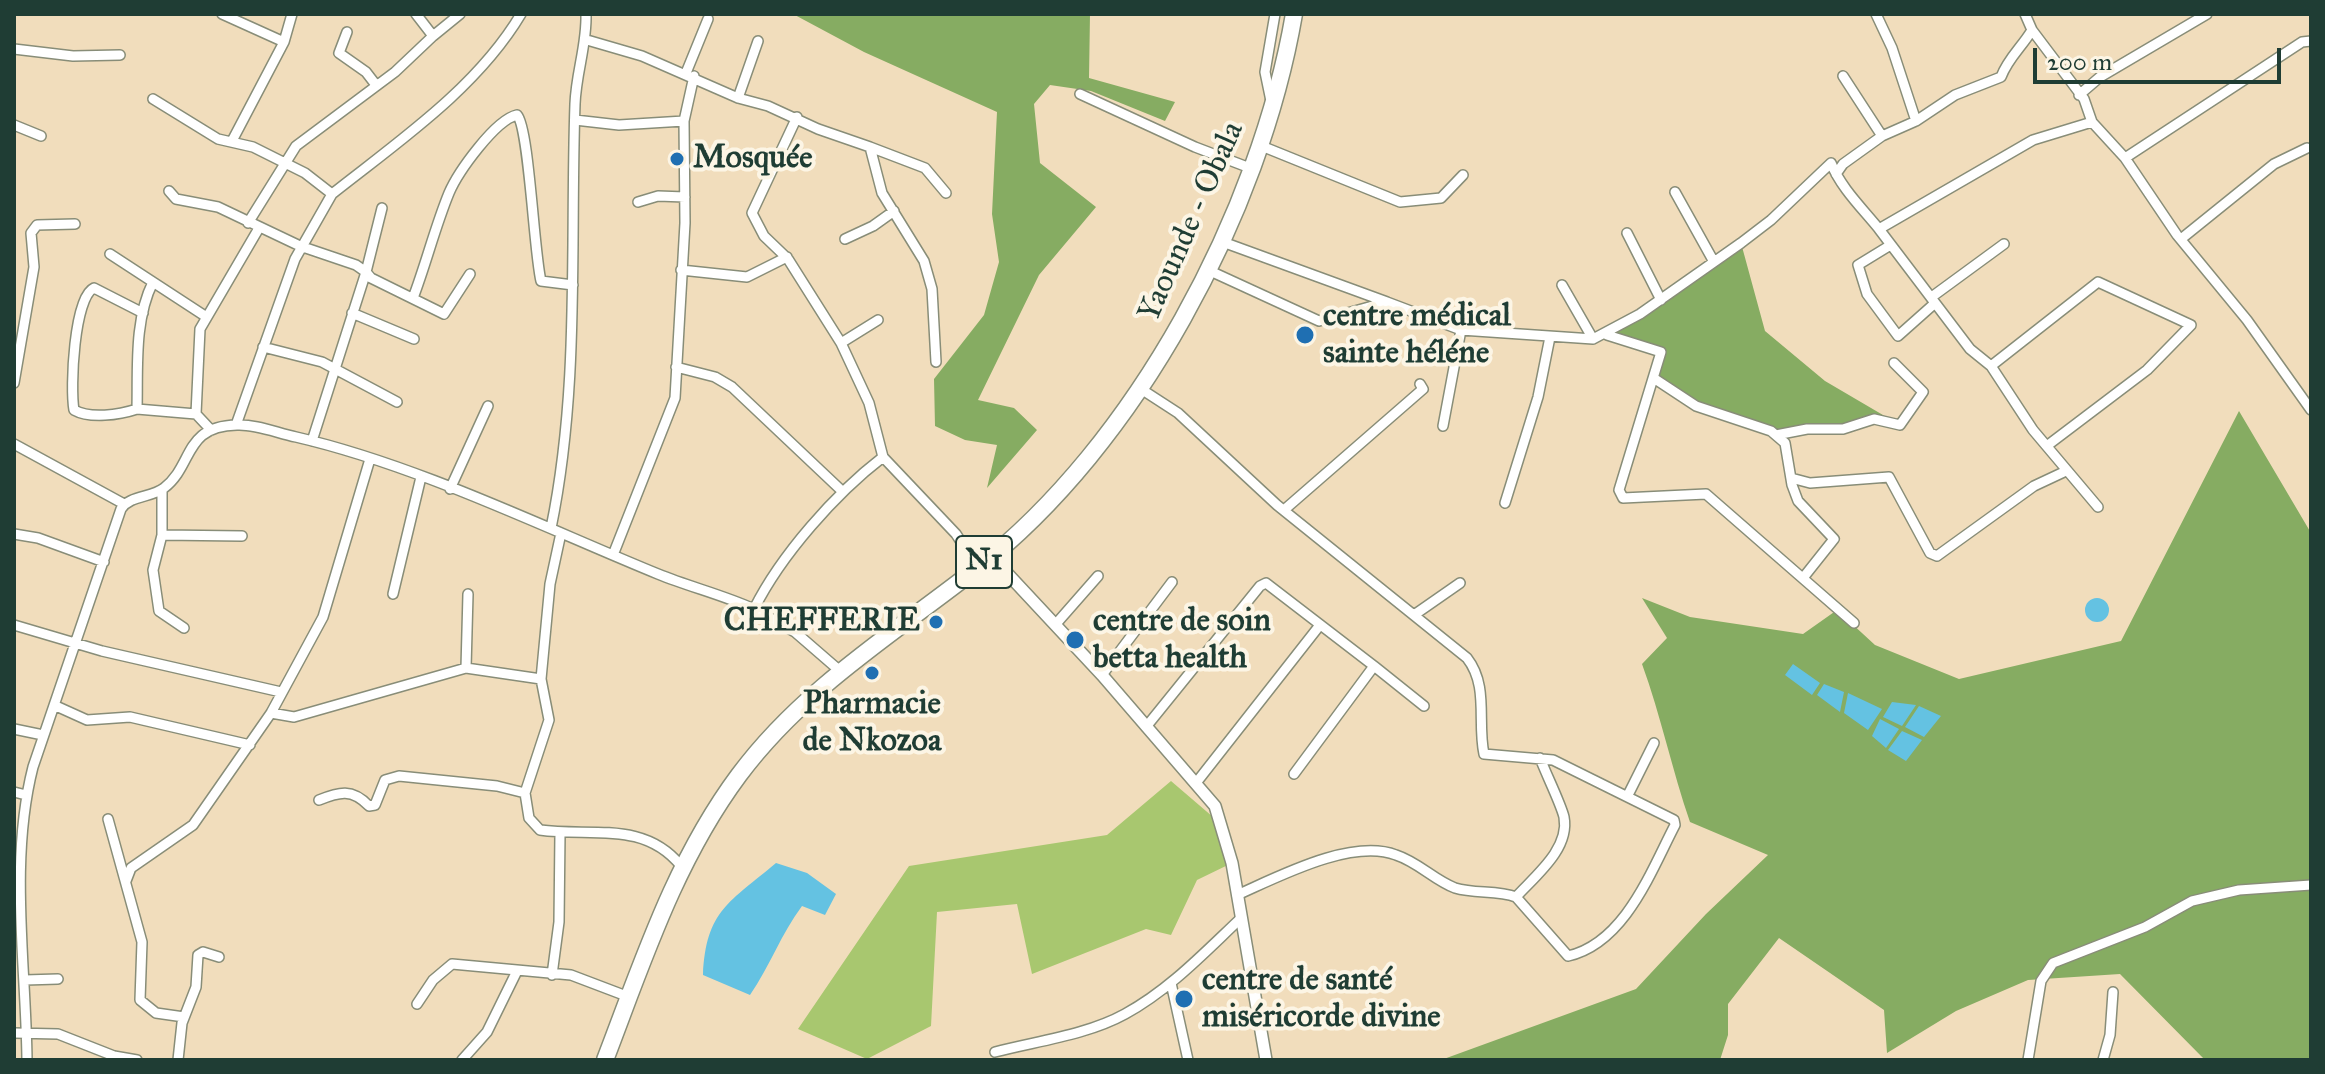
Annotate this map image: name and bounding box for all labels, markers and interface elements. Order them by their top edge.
scale bar [2037,32,2285,82]
text: 200 m [2047,47,2112,77]
street label: Yaounde - Obala [1131,116,1253,328]
place label: Mosquée [693,140,813,178]
marker: Mosquée [668,150,686,168]
place label: centre médical sainte héléne [1323,298,1511,373]
marker: centre médical sainte héléne [1294,324,1316,346]
road number: N1 [956,536,1012,588]
place label: CHEFFERIE [724,603,920,641]
place label: centre de soin betta health [1093,603,1271,678]
marker: CHEFFERIE [927,613,945,631]
marker: centre de soin betta health [1064,629,1086,651]
marker: Pharmacie de Nkozoa [863,664,881,682]
place label: Pharmacie de Nkozoa [802,686,942,761]
place label: centre de santé miséricorde divine [1202,962,1441,1037]
marker: centre de santé miséricorde divine [1173,988,1195,1010]

